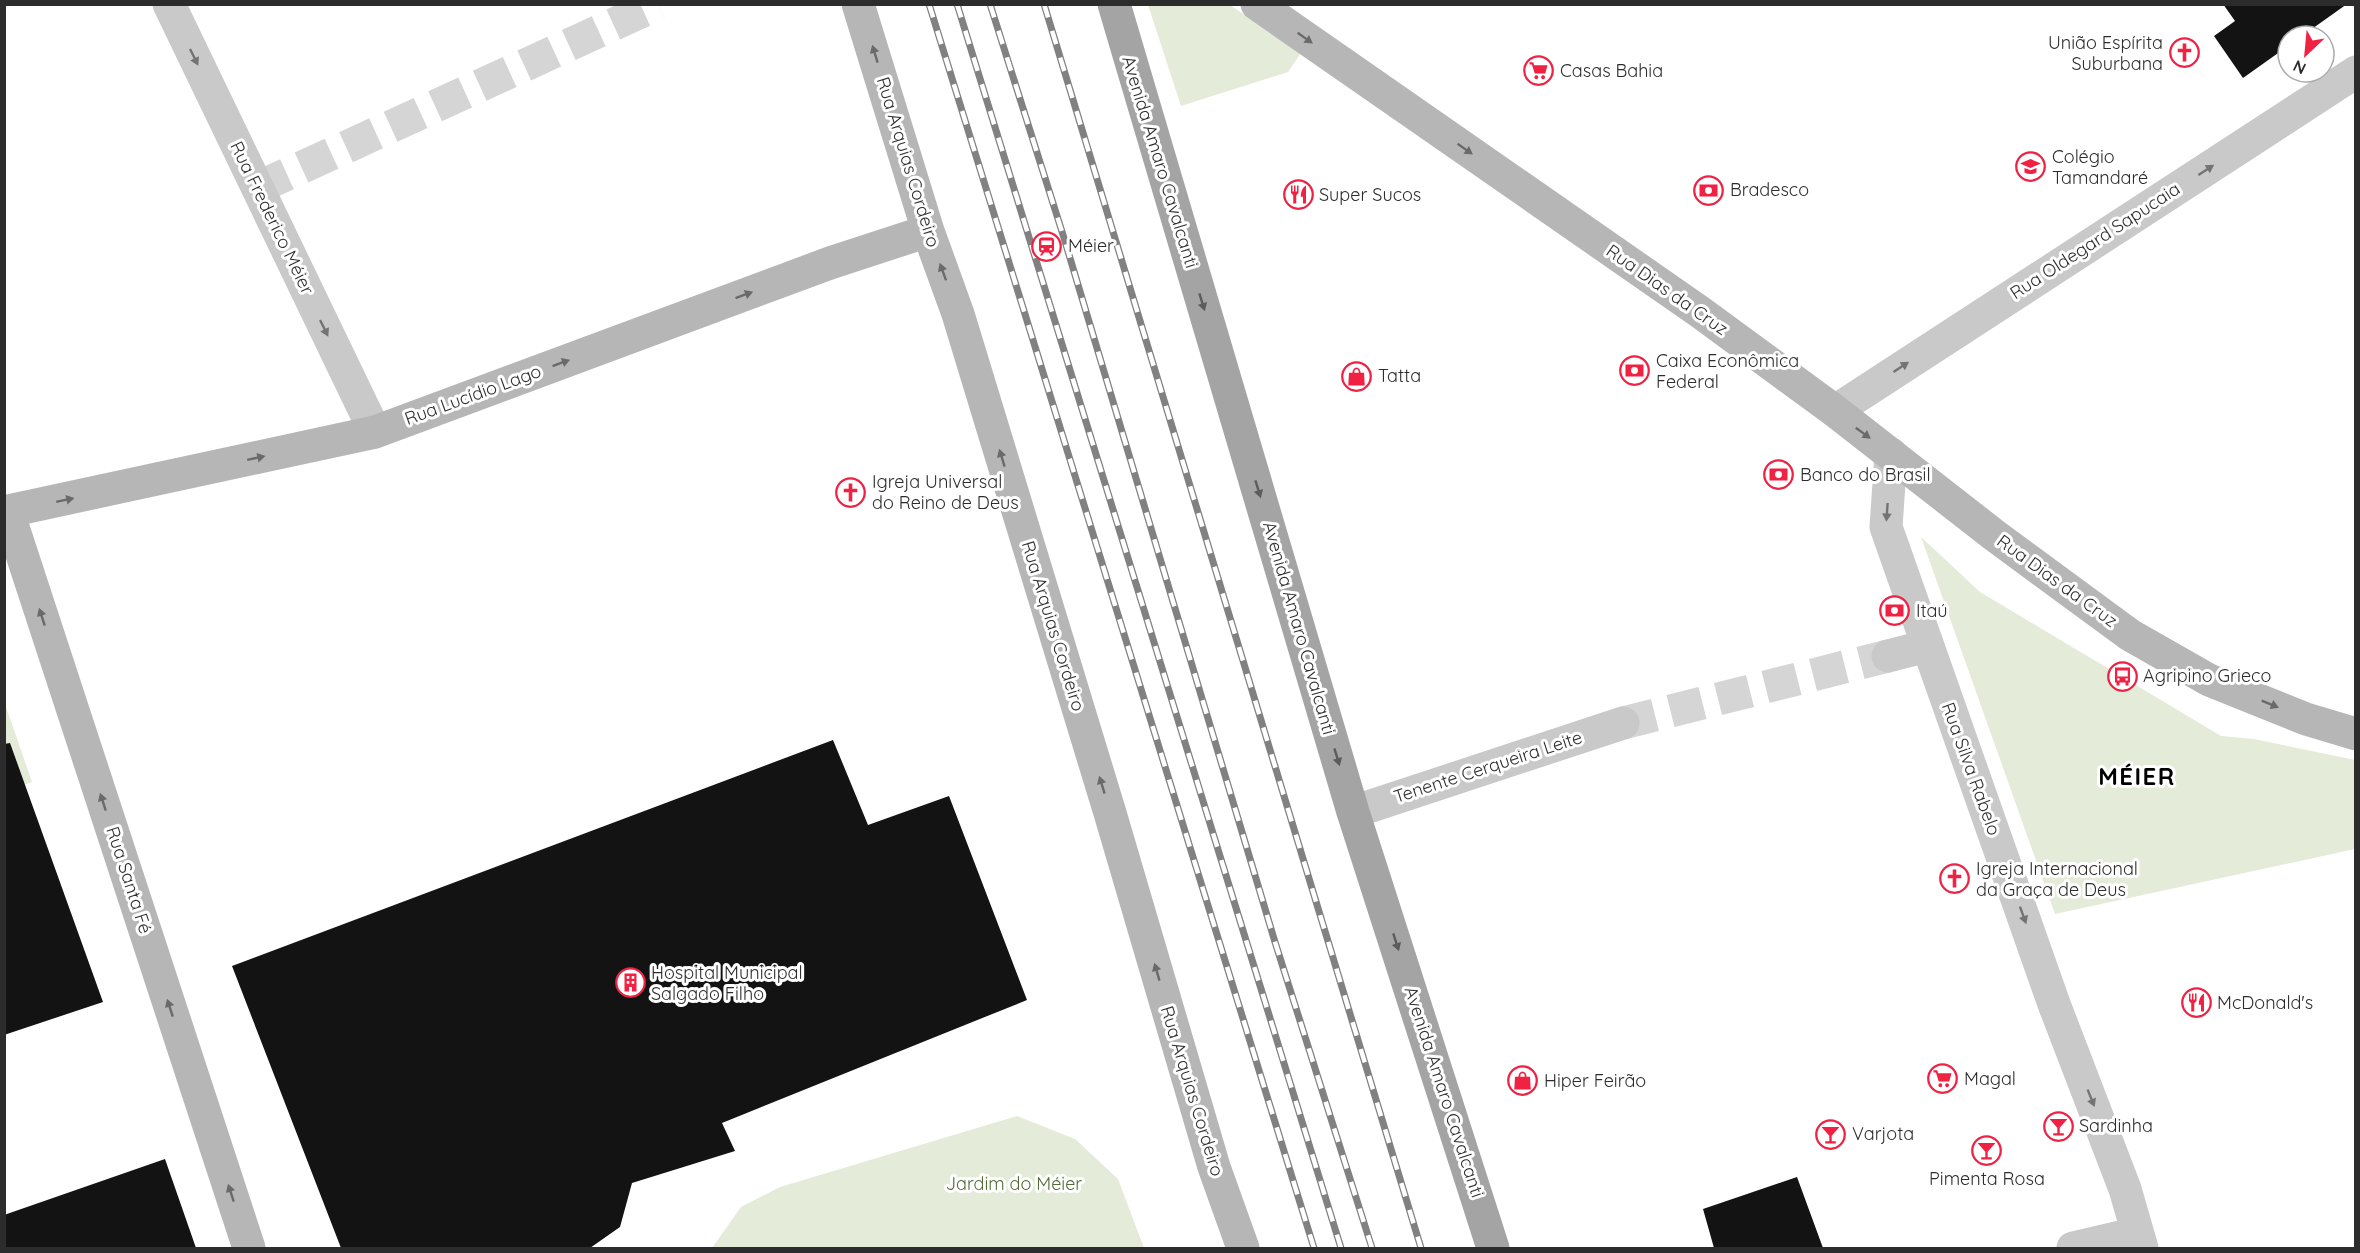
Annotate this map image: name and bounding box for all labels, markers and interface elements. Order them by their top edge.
north arrow [2276,24,2336,84]
place label: União Espírita Suburbana [2048,31,2163,75]
one-way arrow [1296,32,1312,44]
church icon: União Espírita Suburbana [2168,37,2200,69]
one-way arrow [870,45,879,63]
one-way arrow [190,49,199,66]
street label: Avenida Amaro Cavalcanti [1117,53,1204,271]
supermarket icon: Casas Bahia [1523,55,1555,87]
text: N [2290,56,2309,79]
place label: Casas Bahia [1560,59,1663,82]
street label: Rua Arquias Cordeiro [872,74,945,250]
street label: Rua Frederico Méier [225,137,320,298]
one-way arrow [1456,143,1472,155]
place label: Colégio Tamandaré [2052,145,2148,189]
school or university icon: Colégio Tamandaré [2015,151,2047,183]
one-way arrow [2197,164,2214,175]
bank icon: Bradesco [1693,174,1725,206]
street label: Rua Oldegard Sapucaia [2005,177,2184,304]
place label: Bradesco [1730,178,1809,201]
restaurant icon: Super Sucos [1282,179,1314,211]
place label: Super Sucos [1319,183,1421,206]
station icon: Méier [1031,230,1063,262]
place label: Méier [1068,234,1114,257]
street label: Rua Dias da Cruz [1602,239,1733,340]
one-way arrow [938,263,948,281]
one-way arrow [735,289,753,299]
one-way arrow [1198,293,1207,311]
one-way arrow [320,319,329,336]
place label: Caixa Econômica Federal [1656,349,1799,393]
bank icon: Caixa Econômica Federal [1619,355,1651,387]
one-way arrow [552,357,570,367]
street label: Rua Lucídio Lago [401,359,544,430]
shop icon: Tatta [1341,360,1373,392]
one-way arrow [1893,362,1909,373]
place label: Tatta [1378,364,1421,387]
one-way arrow [1854,427,1870,439]
one-way arrow [997,449,1006,467]
one-way arrow [246,453,265,462]
bank icon: Banco do Brasil [1763,459,1795,491]
place label: Banco do Brasil [1800,463,1931,486]
place label: Igreja Universal do Reino de Deus [872,470,1019,514]
church icon: Igreja Universal do Reino de Deus [835,476,867,508]
one-way arrow [1254,480,1263,498]
one-way arrow [56,494,74,504]
one-way arrow [1882,503,1892,522]
street label: Avenida Amaro Cavalcanti [1258,519,1341,737]
street label: Rua Dias da Cruz [1993,529,2122,632]
street label: Rua Arquias Cordeiro [1017,538,1090,714]
bank icon: Itaú [1879,595,1911,627]
place label: Itaú [1916,599,1948,622]
one-way arrow [37,608,47,626]
bus stop icon: Agripino Grieco [2106,660,2138,692]
place label: Agripino Grieco [2143,664,2271,687]
street label: Rua Silva Rabelo [1937,699,2006,838]
one-way arrow [2261,699,2279,709]
street label: Tenente Cerqueira Leite [1391,725,1585,808]
one-way arrow [1333,748,1342,766]
district label: MÉIER [2098,761,2176,791]
one-way arrow [1097,776,1106,794]
one-way arrow [98,793,107,811]
street label: Rua Santa Fé [101,823,158,936]
place label: Igreja Internacional da Graça de Deus [1976,857,2138,901]
church icon: Igreja Internacional da Graça de Deus [1939,863,1971,895]
one-way arrow [2018,906,2028,924]
one-way arrow [1392,933,1401,951]
place label: Hospital Municipal Salgado Filho [651,961,803,1005]
one-way arrow [1152,963,1161,981]
building icon: Hospital Municipal Salgado Filho [614,967,646,999]
street label: Avenida Amaro Cavalcanti [1399,983,1489,1200]
restaurant icon: McDonald's [2180,987,2212,1019]
place label: McDonald's [2217,991,2313,1014]
one-way arrow [165,999,175,1017]
street label: Rua Arquias Cordeiro [1156,1003,1229,1179]
supermarket icon: Magal [1927,1063,1959,1095]
shop icon: Hiper Feirão [1507,1065,1539,1097]
place label: Magal [1964,1067,2016,1090]
place label: Hiper Feirão [1544,1069,1646,1092]
one-way arrow [2086,1089,2096,1107]
bar icon: Sardinha [2042,1110,2074,1142]
place label: Sardinha [2079,1114,2153,1137]
bar icon: Varjota [1815,1118,1847,1150]
place label: Varjota [1852,1122,1914,1145]
bar icon: Pimenta Rosa [1971,1134,2003,1166]
place label: Pimenta Rosa [1929,1167,2045,1190]
park label: Jardim do Méier [946,1172,1082,1195]
one-way arrow [226,1184,235,1202]

